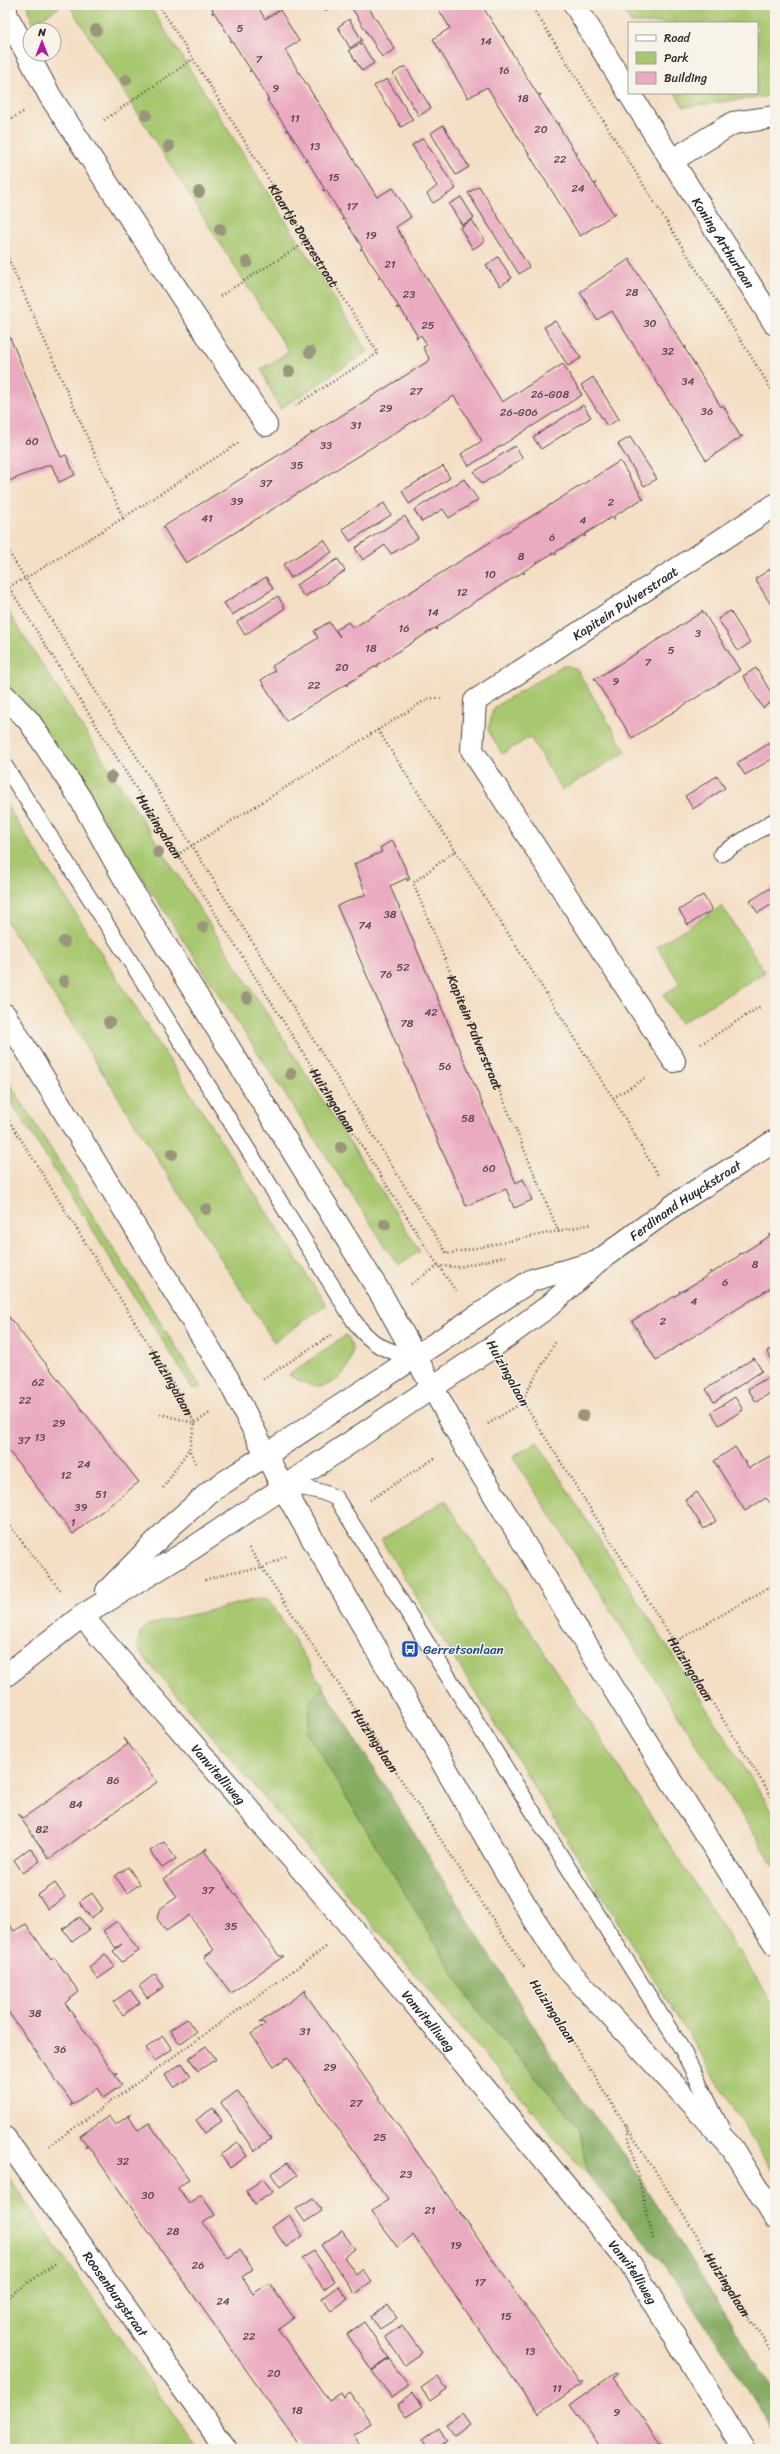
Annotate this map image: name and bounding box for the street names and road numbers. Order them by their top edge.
street label: Klaartje Donzestraat [262,179,346,292]
street label: Koning Arthurlaan [686,192,761,293]
street label: Kapitein Pulverstraat [567,560,683,646]
street label: Huizingalaan [131,789,189,863]
street label: Kapitein Pulverstraat [441,971,510,1094]
street label: Huizingalaan [304,1063,362,1137]
street label: Ferdinand Huyckstraat [624,1153,746,1246]
street label: Huizingalaan [480,1335,536,1411]
street label: Huizingalaan [143,1345,200,1420]
street label: Huizingalaan [662,1631,720,1706]
street label: Huizingalaan [346,1703,405,1777]
street label: Vanvitelliweg [186,1738,252,1810]
street label: Huizingalaan [523,1974,583,2048]
street label: Vanvitelliweg [396,1985,462,2057]
street label: Vanvitelliweg [603,2234,664,2309]
street label: Roosenburgstraat [77,2246,155,2342]
street label: Huizingalaan [698,2247,757,2321]

